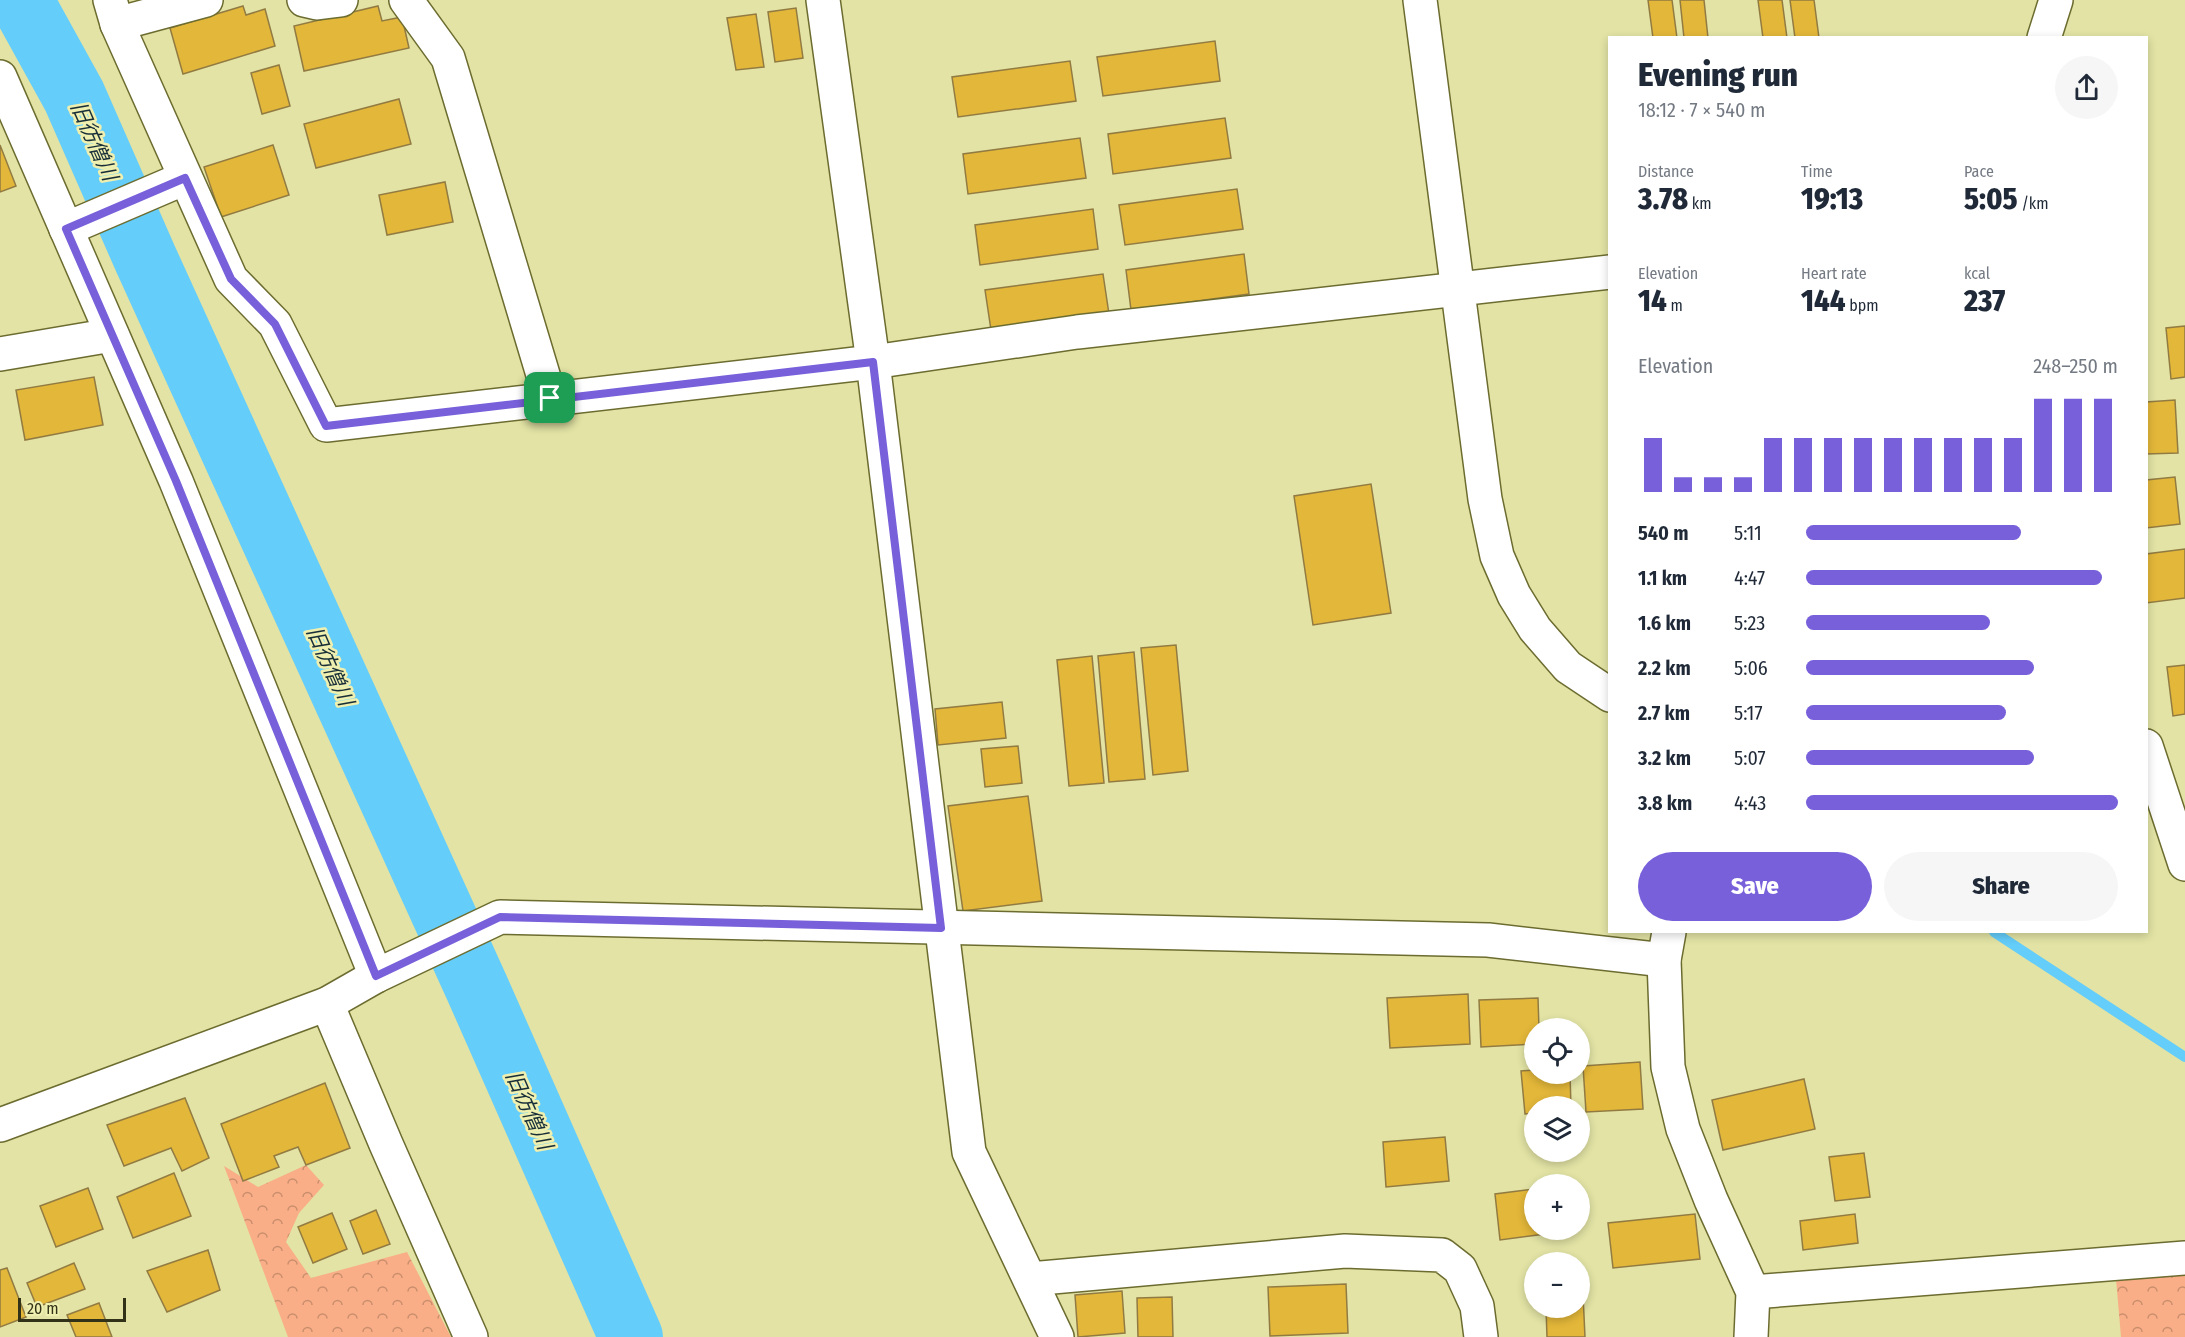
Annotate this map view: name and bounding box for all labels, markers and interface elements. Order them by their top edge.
text: Evening run [1638,55,1798,95]
button: share [2055,56,2118,119]
water label: 旧彷僧川 [65,97,124,186]
text: 18:12 · 7 × 540 m [1638,98,1765,122]
text: Distance [1638,162,1694,181]
text: Time [1801,162,1833,181]
text: Pace [1964,162,1994,181]
text: 3.78 [1638,181,1688,217]
text: 19:13 [1801,181,1863,217]
text: 5:05 [1964,181,2018,217]
text: km [1688,194,1712,213]
text: /km [2018,194,2049,213]
text: Elevation [1638,264,1698,283]
text: Heart rate [1801,264,1867,283]
text: kcal [1964,264,1990,283]
text: 14 [1638,283,1667,319]
text: 144 [1801,283,1845,319]
text: 237 [1964,283,2005,319]
text: m [1667,296,1683,315]
text: bpm [1845,296,1879,315]
text: Elevation [1638,354,1713,378]
text: 248–250 m [2033,354,2118,378]
pin [524,372,575,423]
icon: arrive [533,381,566,414]
text: 540 m [1638,521,1688,545]
text: 5:11 [1734,521,1762,545]
text: 1.1 km [1638,566,1687,590]
text: 4:47 [1734,566,1765,590]
text: 1.6 km [1638,611,1691,635]
text: 5:23 [1734,611,1765,635]
water label: 旧彷僧川 [301,622,360,711]
text: 2.2 km [1638,656,1691,680]
text: 5:06 [1734,656,1768,680]
text: 2.7 km [1638,701,1690,725]
text: 5:17 [1734,701,1763,725]
text: 3.2 km [1638,746,1691,770]
text: 5:07 [1734,746,1766,770]
text: 3.8 km [1638,791,1692,815]
text: 4:43 [1734,791,1766,815]
button: Save [1638,852,1872,921]
button: Share [1884,852,2118,921]
map controls [1524,1018,1590,1318]
button: locate [1524,1018,1590,1084]
water label: 旧彷僧川 [500,1066,559,1155]
button: layers [1524,1096,1590,1162]
button: + [1524,1174,1590,1240]
button: − [1524,1252,1590,1318]
scale bar [18,1295,126,1322]
text: 20 m [27,1299,58,1318]

